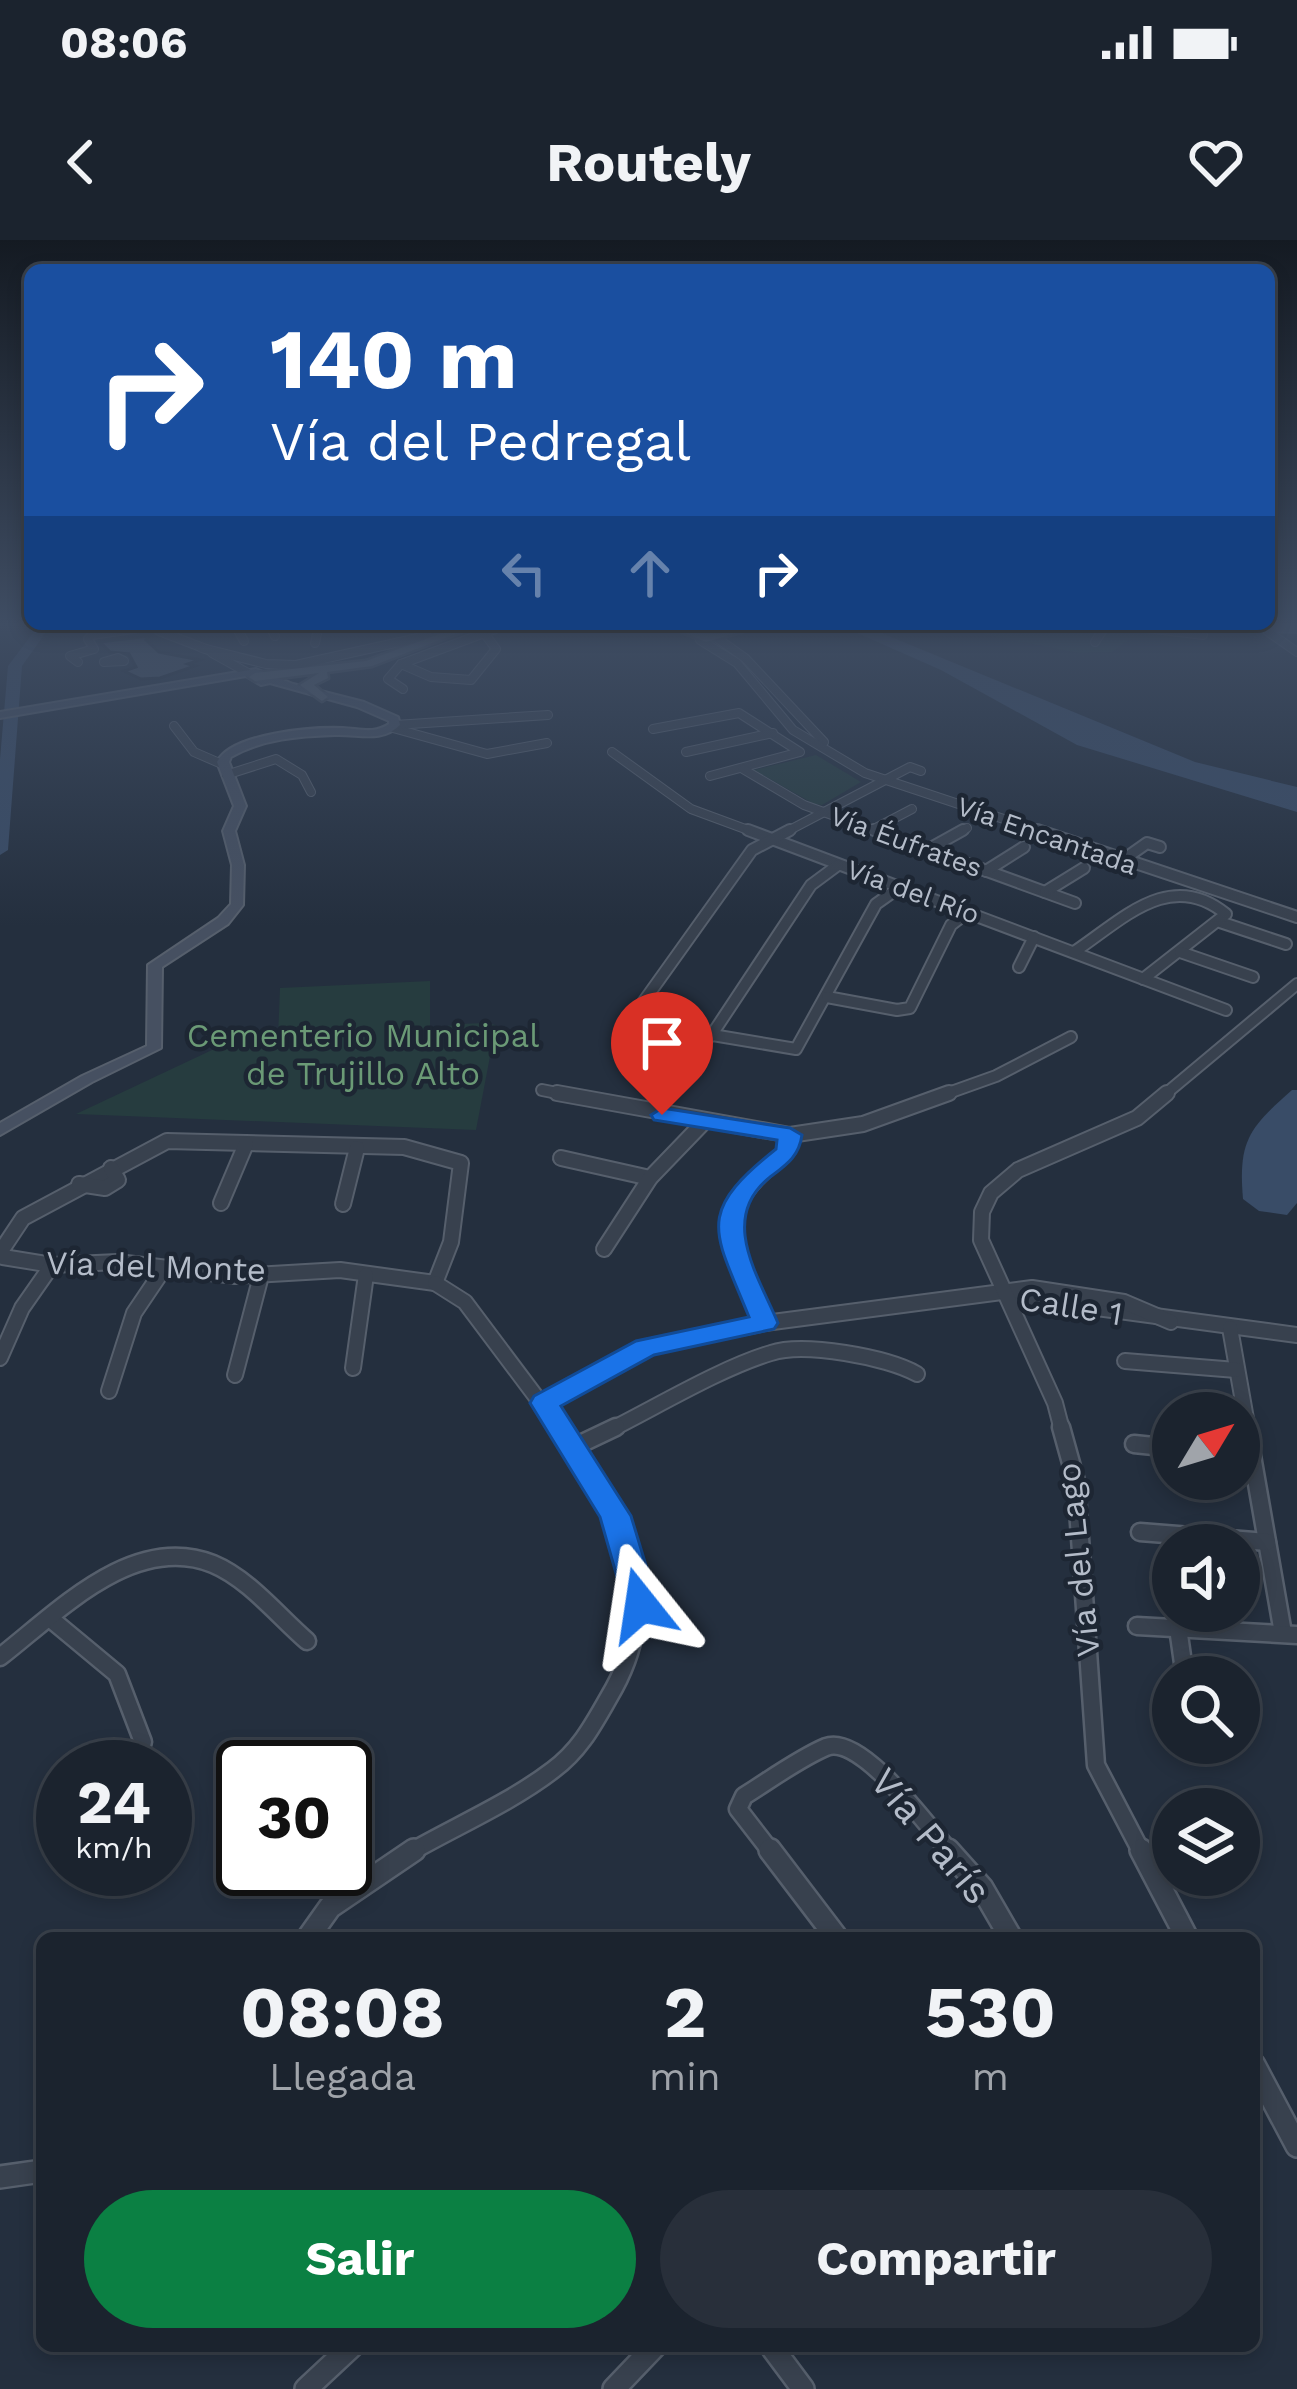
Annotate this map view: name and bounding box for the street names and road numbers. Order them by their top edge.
street label: Vía Encantada [953,790,1141,882]
street label: Vía Éufrates [826,800,986,884]
street label: Vía del Río [842,853,984,931]
street label: Vía del Monte [45,1243,267,1289]
street label: Calle 1 [1017,1279,1125,1333]
street label: Vía del Lago [1048,1461,1108,1659]
street label: Vía París [861,1759,1001,1913]

